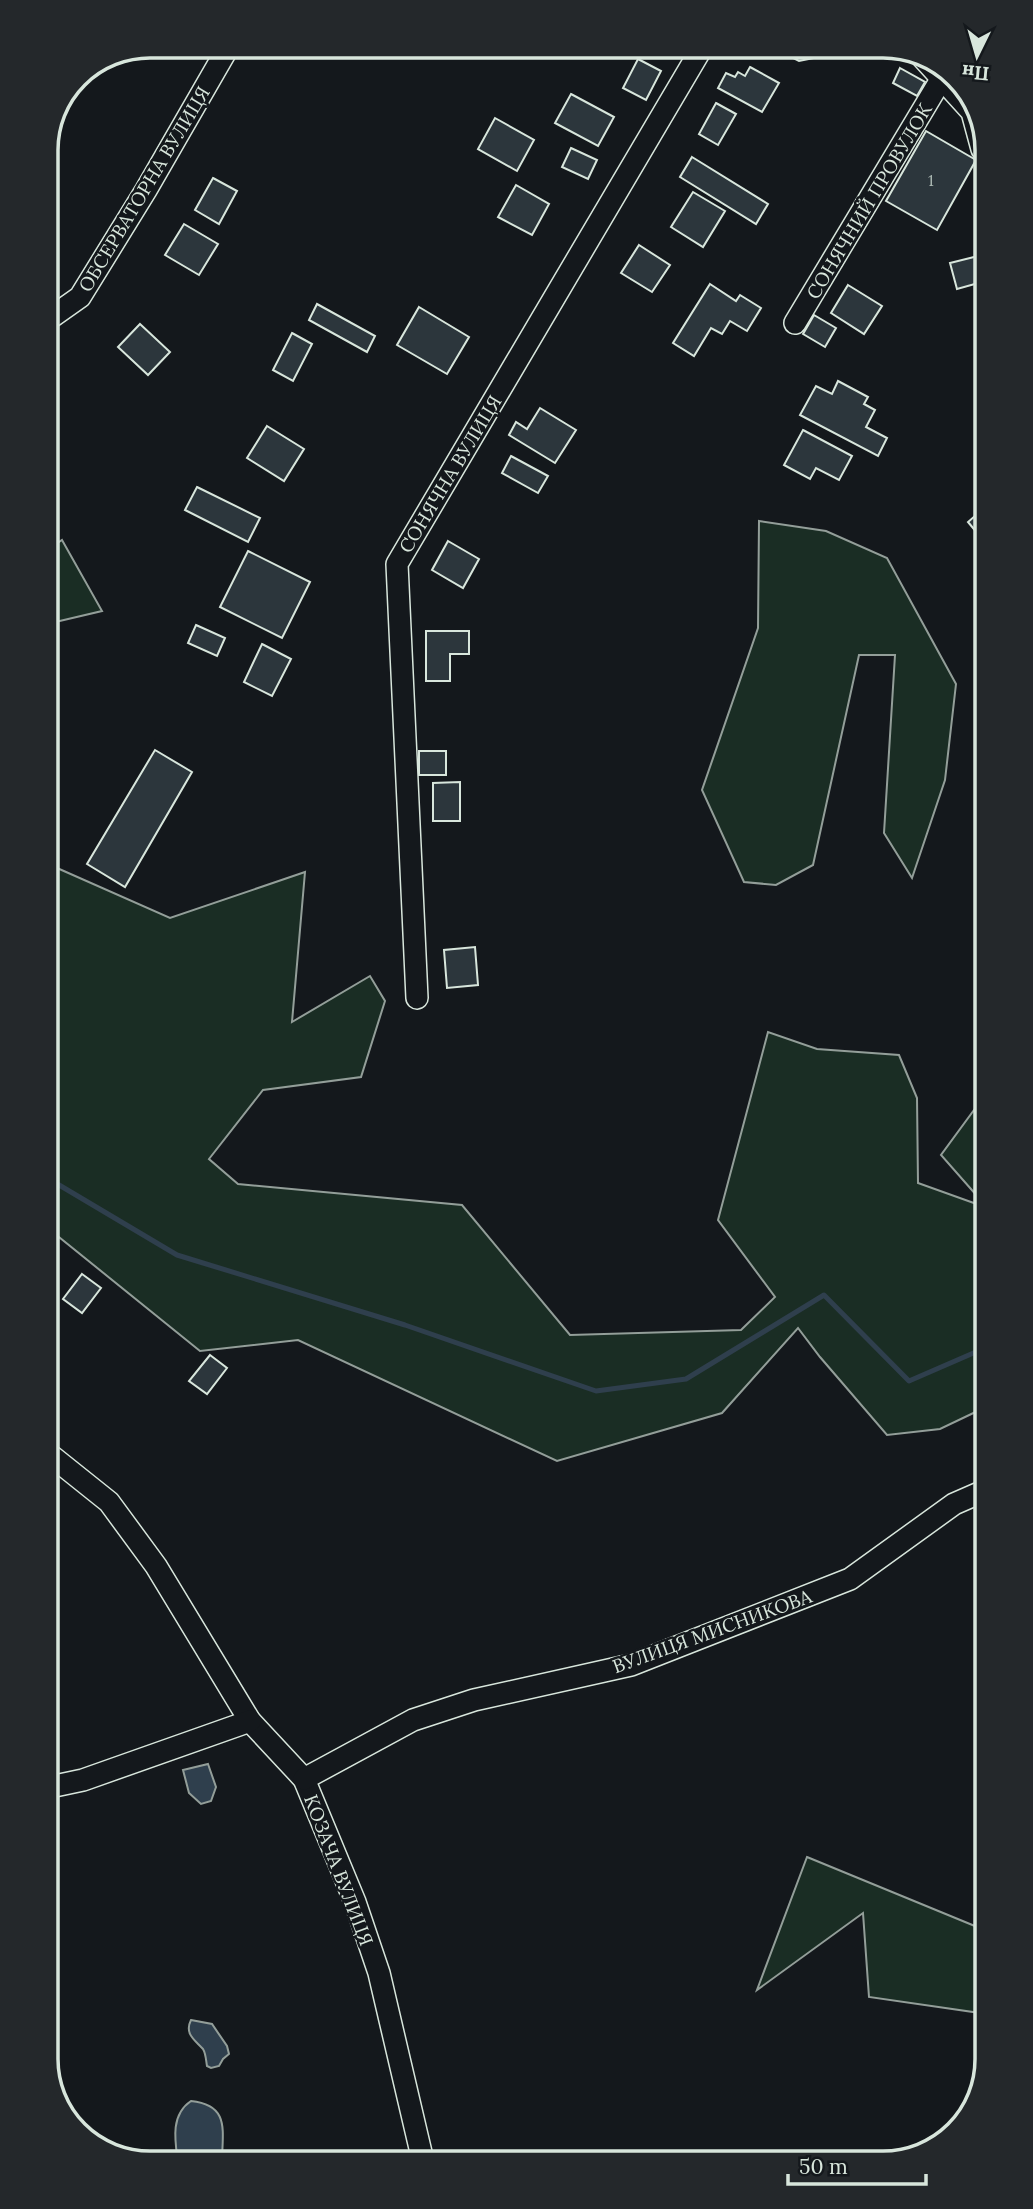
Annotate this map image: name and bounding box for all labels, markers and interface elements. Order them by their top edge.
north arrow [942,21,1012,91]
text: Пн [961,60,990,86]
street label: ОБСЕРВАТОРНА ВУЛИЦЯ [73,82,215,296]
street label: СОНЯЧНИЙ ПРОВУЛОК [801,99,937,303]
house number: 1 [928,170,934,190]
street label: СОНЯЧНА ВУЛИЦЯ [393,391,507,557]
street label: ВУЛИЦЯ МИСНИКОВА [609,1583,816,1678]
street label: КОЗАЧА ВУЛИЦЯ [299,1791,379,1949]
scale bar [788,2142,926,2186]
text: 50 m [799,2153,848,2180]

